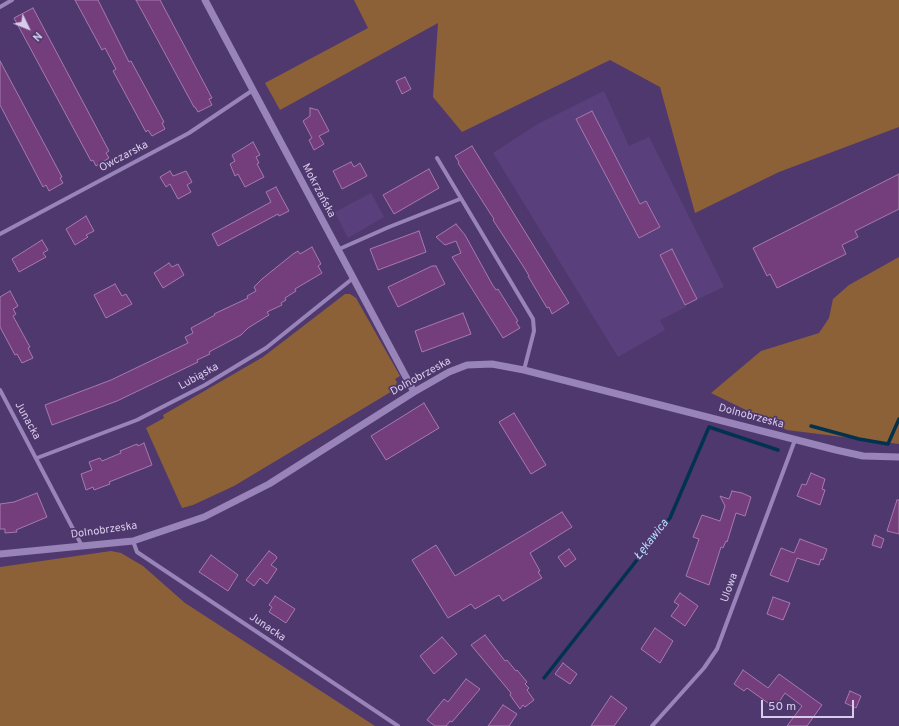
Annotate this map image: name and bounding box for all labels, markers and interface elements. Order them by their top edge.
north arrow [8,8,48,48]
text: N [29,29,45,44]
street label: Owczarska [97,139,151,175]
street label: Mokrzańska [298,162,338,220]
street label: Dolnobrzeska [389,355,453,399]
street label: Lubiąska [177,361,221,393]
street label: Junacka [11,400,43,442]
street label: Dolnobrzeska [717,402,785,432]
water label: Łękawica [632,517,672,563]
street label: Dolnobrzeska [70,520,138,542]
street label: Ulowa [719,572,741,604]
street label: Junacka [246,611,288,645]
scale bar [763,692,856,718]
text: 50 m [768,699,796,715]

